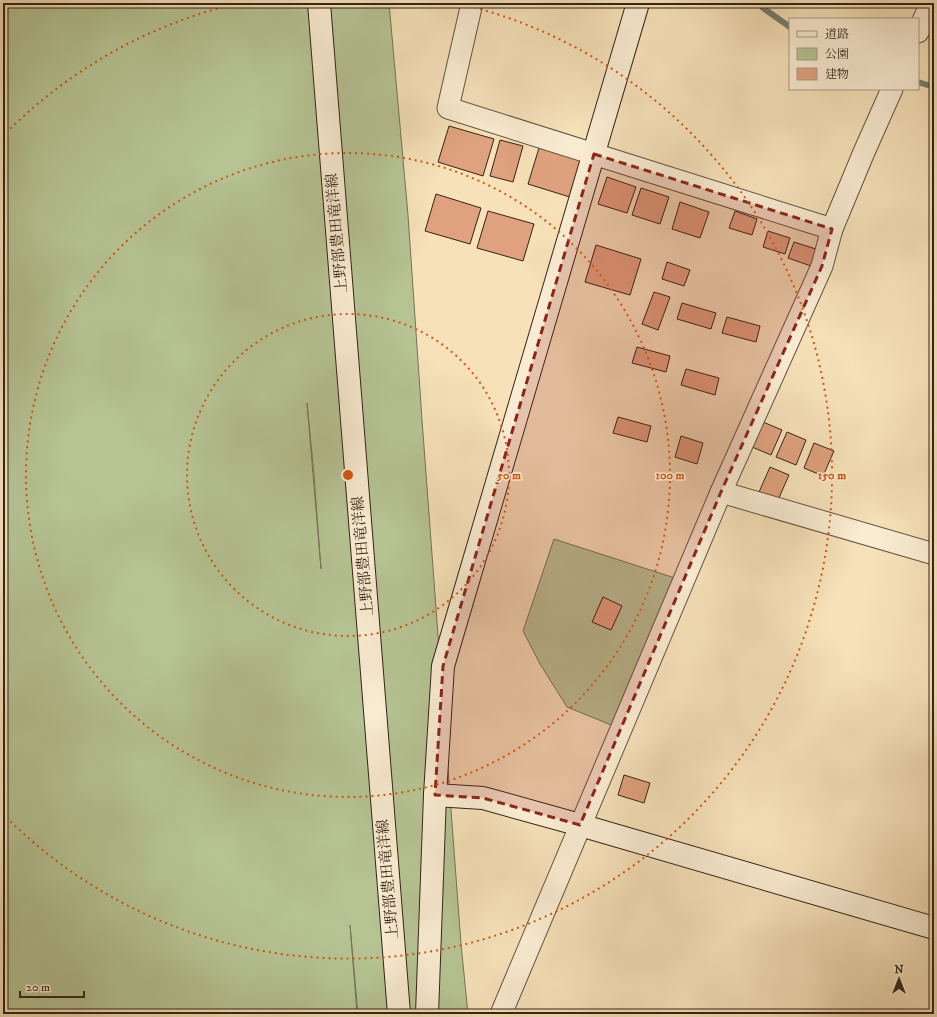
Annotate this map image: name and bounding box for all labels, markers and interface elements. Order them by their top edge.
legend [789,18,919,90]
text: 道路 [825,27,849,42]
text: 公園 [825,47,849,62]
text: 建物 [825,67,849,82]
street label: 上野部豊田竜洋線 [322,172,352,294]
centre of rings [341,468,355,482]
text: 50 m [496,468,521,483]
text: 100 m [656,468,684,483]
text: 150 m [818,468,846,483]
street label: 上野部豊田竜洋線 [348,495,378,617]
street label: 上野部豊田竜洋線 [373,818,403,940]
north arrow [879,959,919,999]
text: N [894,963,904,977]
scale bar [20,973,84,999]
text: 20 m [26,980,50,995]

